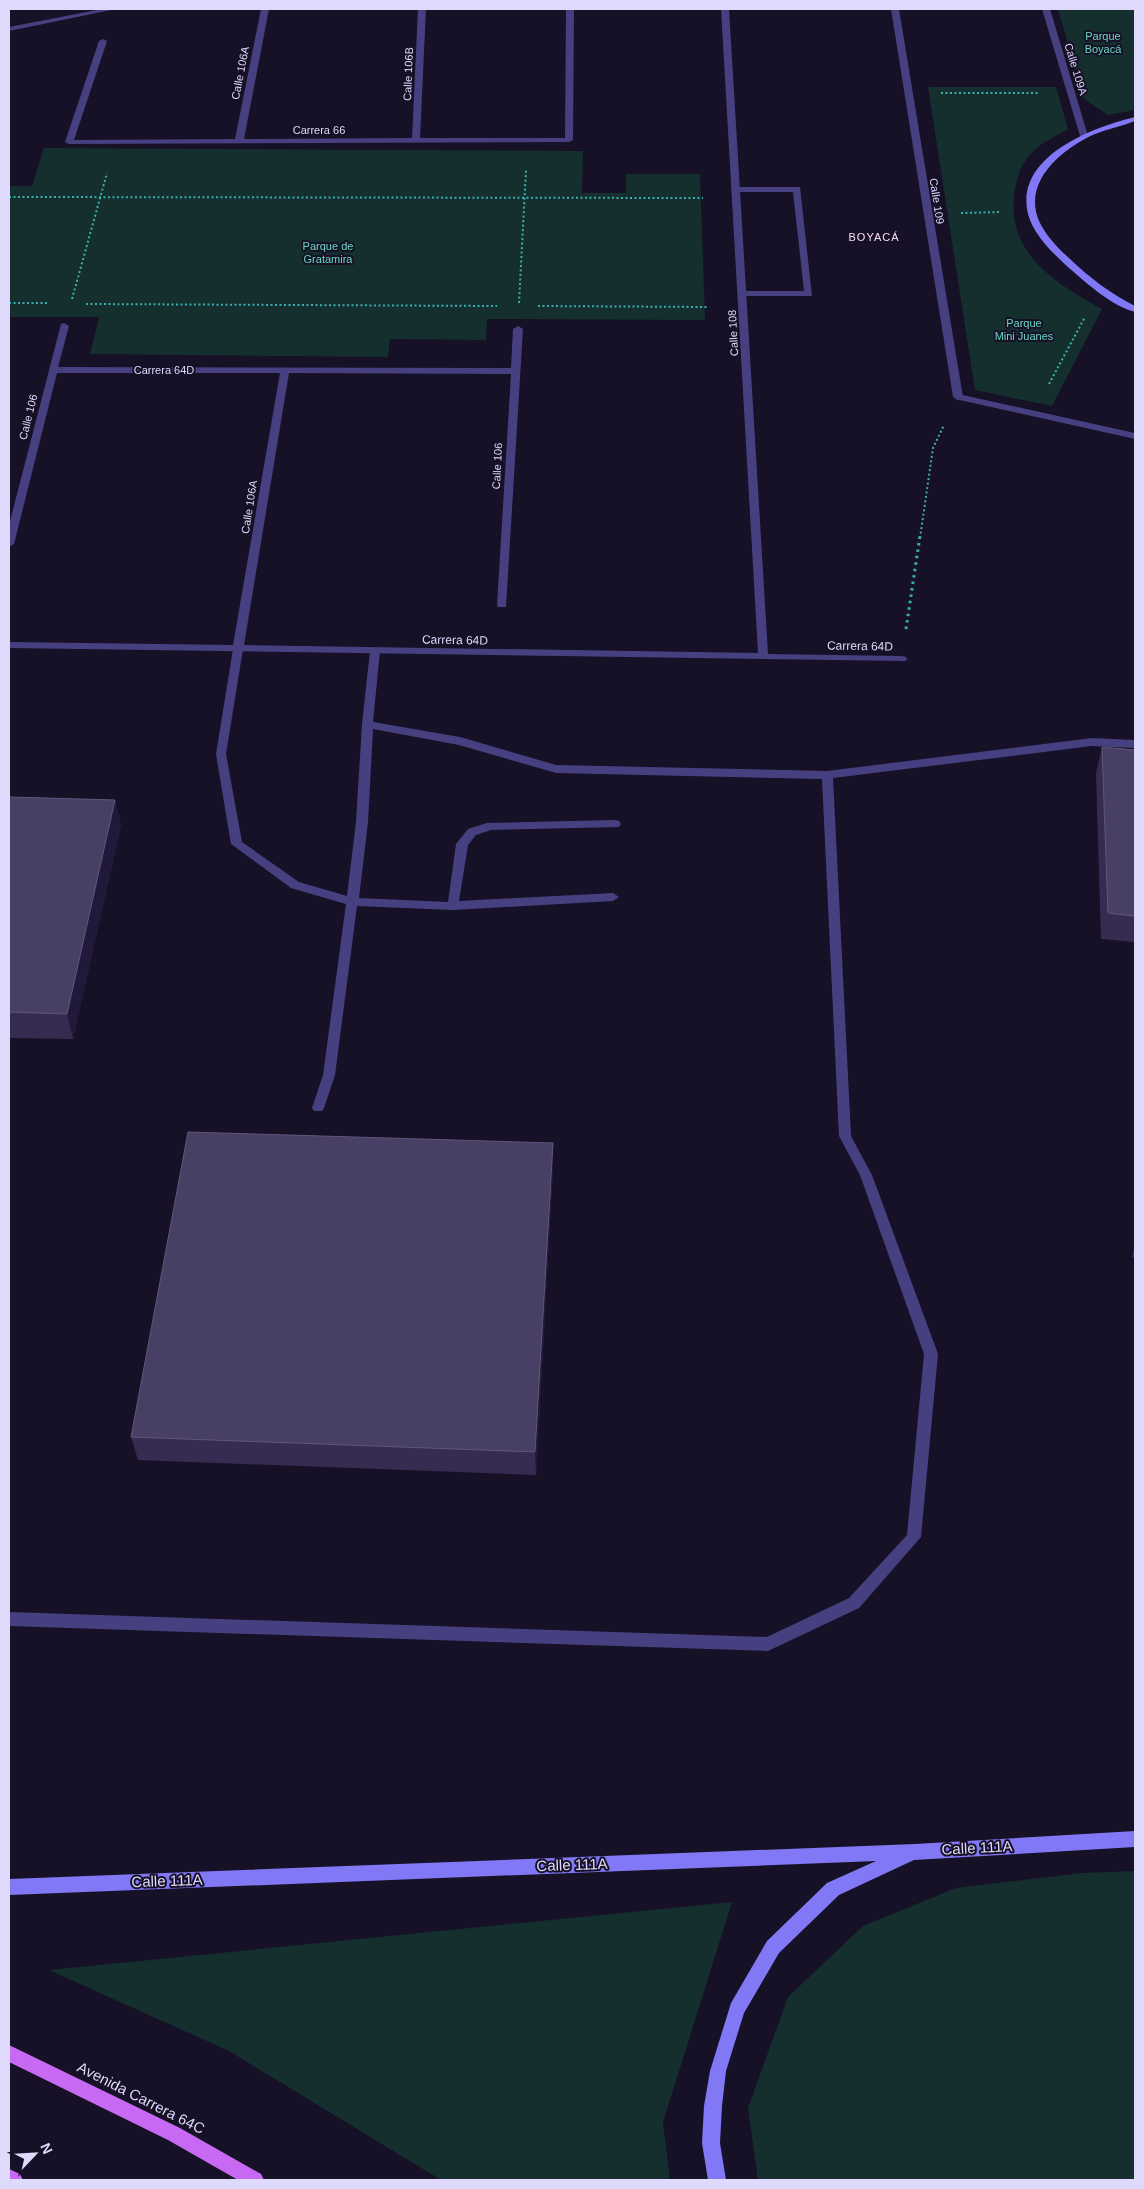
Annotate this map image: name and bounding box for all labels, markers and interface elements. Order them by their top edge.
park label: Parque Boyacá [1085,30,1122,55]
street label: Calle 109A [1062,42,1090,97]
street label: Calle 106A [229,45,251,101]
street label: Calle 106B [401,47,415,101]
street label: Carrera 66 [293,124,345,136]
street label: Calle 109 [927,177,947,225]
district label: BOYACÁ [848,231,900,243]
park label: Parque de Gratamira [303,240,353,265]
street label: Calle 108 [726,309,740,357]
park label: Parque Mini Juanes [995,317,1054,342]
street label: Carrera 64D [134,364,194,376]
street label: Calle 106 [17,393,39,441]
street label: Calle 106 [490,442,504,490]
street label: Calle 106A [239,479,259,535]
street label: Carrera 64D [422,632,488,648]
street label: Carrera 64D [827,638,893,654]
street label: Calle 111A [941,1837,1013,1858]
street label: Calle 111A [536,1855,608,1874]
street label: Calle 111A [131,1871,203,1890]
street label: Avenida Carrera 64C [75,2058,208,2137]
north arrow [10,2129,60,2179]
text: N [37,2141,56,2156]

